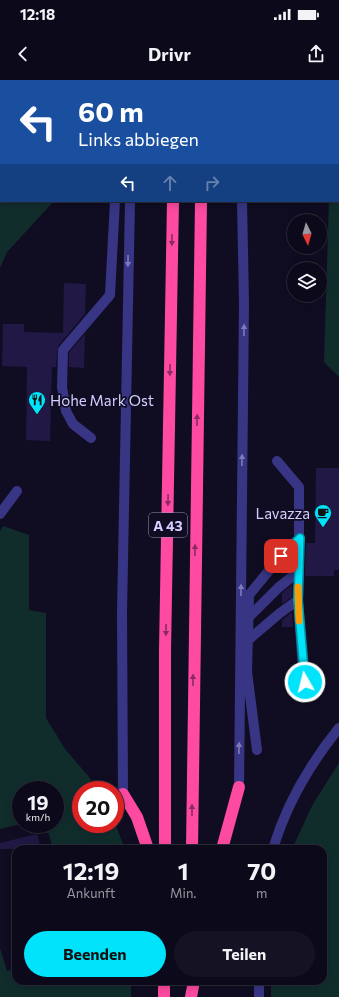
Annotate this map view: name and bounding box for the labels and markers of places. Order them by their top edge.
restaurant icon: Hohe Mark Ost [27,390,47,415]
place label: Hohe Mark Ost [50,391,154,409]
cafe icon: Lavazza [313,503,333,528]
place label: Lavazza [256,504,310,522]
pin [264,539,298,573]

